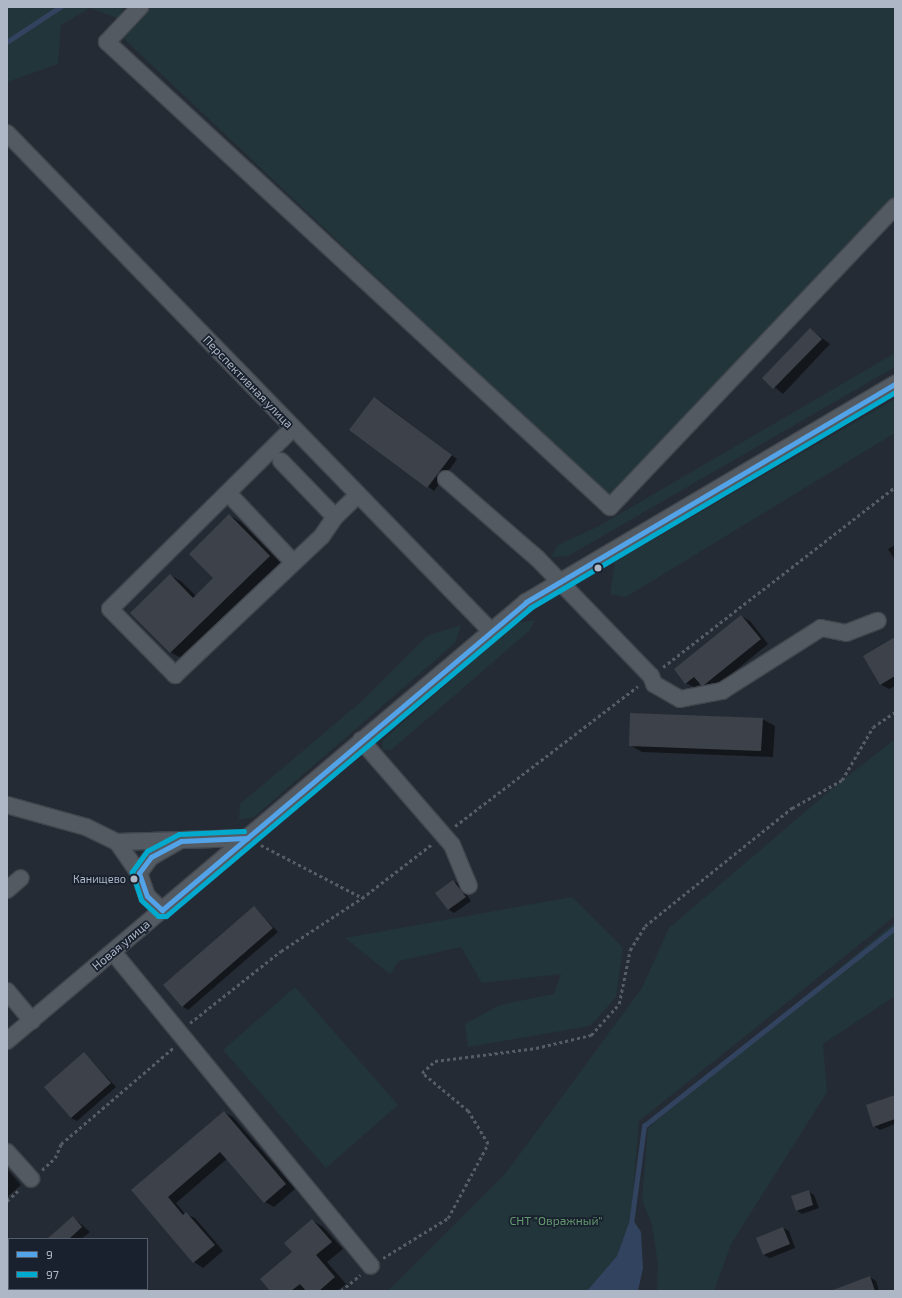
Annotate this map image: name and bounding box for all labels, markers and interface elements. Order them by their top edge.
street label: Перспективная улица [200,333,296,431]
unlabelled marker [593,563,603,573]
place label: Канищево [73,872,126,886]
marker: Канищево [129,874,139,884]
street label: Новая улица [89,917,153,973]
park label: СНТ "Овражный" [509,1214,603,1228]
legend [8,1238,148,1290]
text: 9 [46,1247,53,1261]
text: 97 [46,1267,59,1281]

